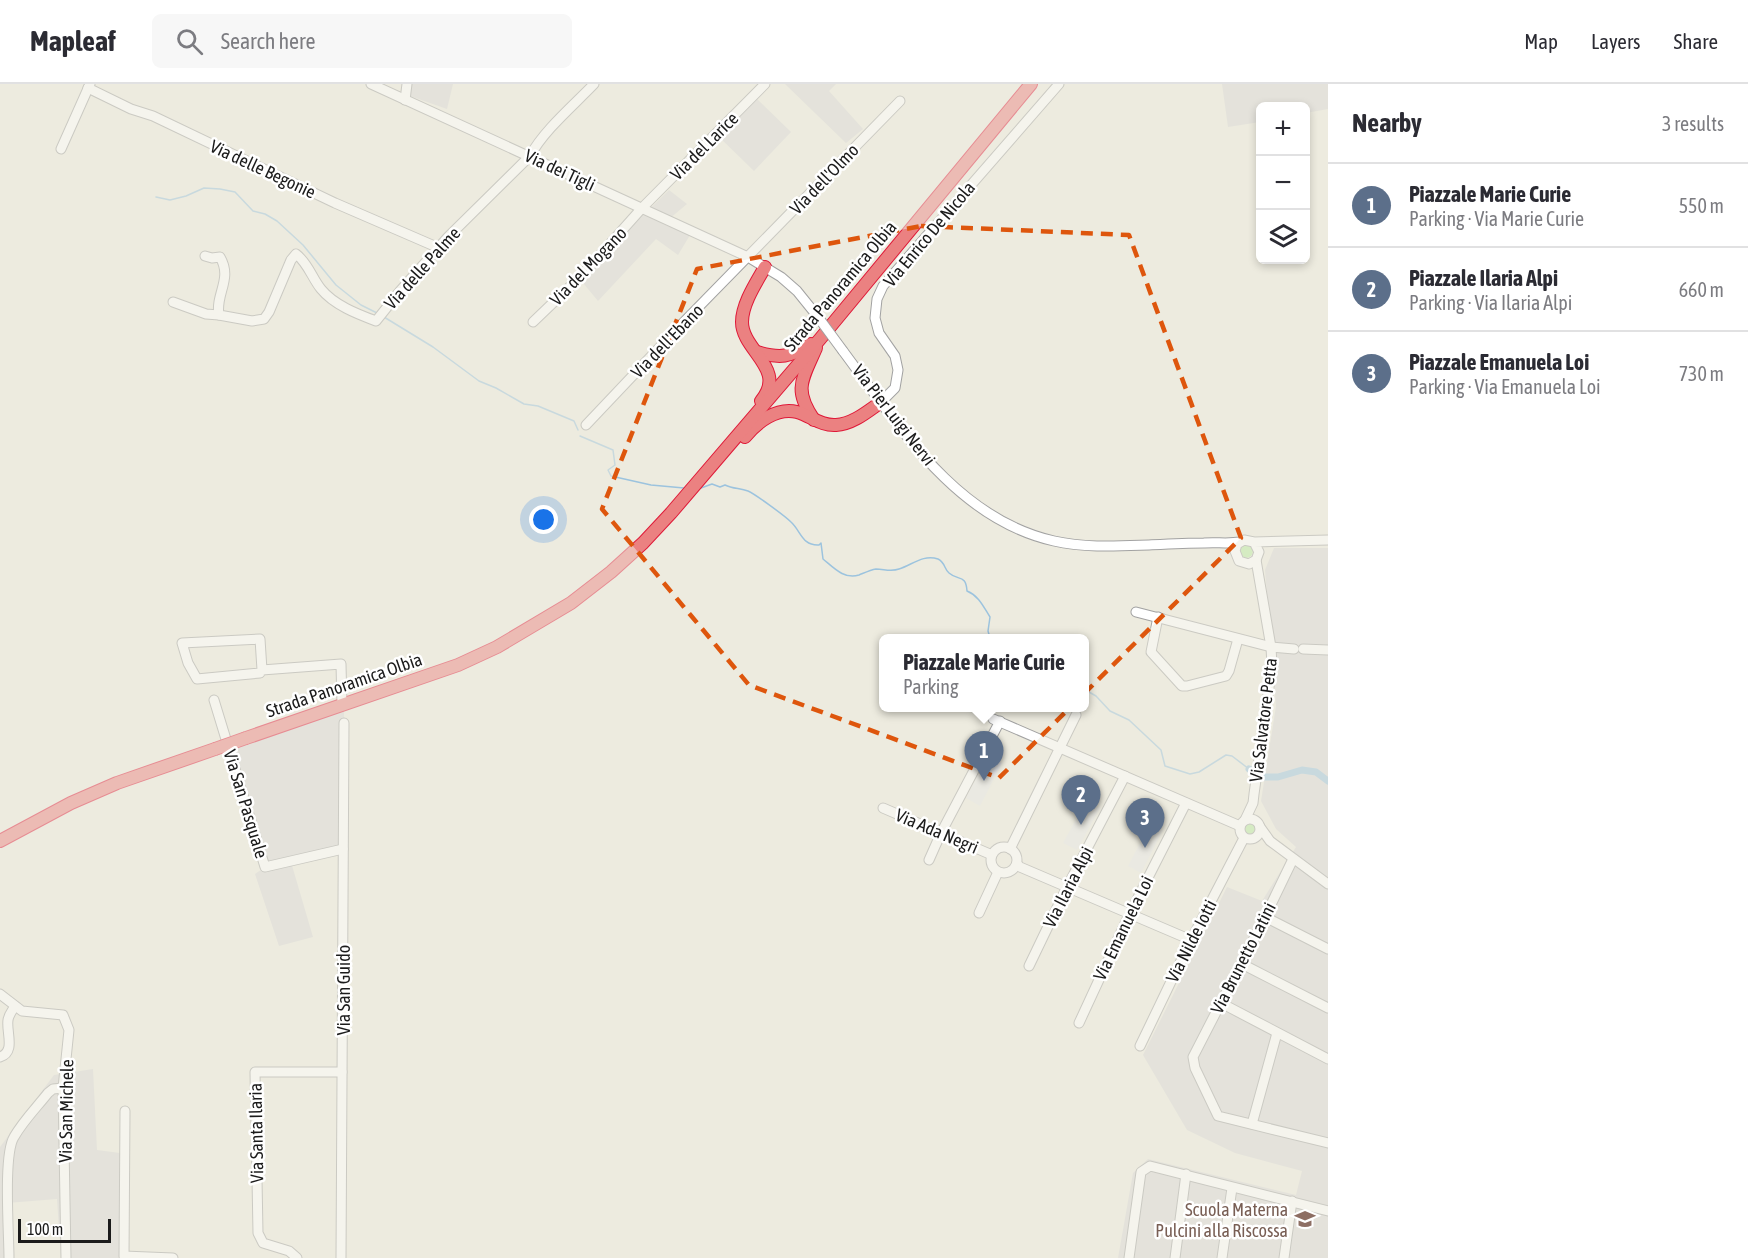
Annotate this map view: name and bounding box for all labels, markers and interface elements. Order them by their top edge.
search box [152,14,572,68]
text: Mapleaf [30,25,116,57]
icon: search [173,25,206,58]
text: Search here [221,28,316,54]
text: Map [1524,29,1558,53]
text: Layers [1591,29,1641,53]
text: Share [1674,29,1718,53]
map controls [1256,102,1310,264]
button: + [1256,102,1310,156]
street label: Via del Larice [666,108,742,184]
text: Nearby [1352,108,1422,138]
text: 3 results [1662,112,1724,135]
street label: Via delle Begonie [207,135,319,203]
street label: Via dell'Olmo [785,139,863,219]
street label: Via dei Tigli [521,145,599,195]
button: − [1256,156,1310,210]
street label: Via Enrico De Nicola [879,177,979,291]
text: Piazzale Marie Curie [1409,181,1571,207]
text: 1 [1367,194,1376,217]
text: 550 m [1679,194,1724,217]
text: Parking · Via Marie Curie [1409,207,1584,230]
button: layers [1256,210,1310,264]
street label: Strada Panoramica Olbia [779,217,901,355]
street label: Via del Mogano [545,222,631,310]
street label: Via delle Palme [380,223,464,313]
text: Piazzale Ilaria Alpi [1409,265,1558,291]
text: 2 [1367,278,1376,301]
text: 660 m [1679,278,1724,301]
text: Parking · Via Ilaria Alpi [1409,291,1572,314]
street label: Via dell'Ebano [627,300,707,382]
text: Piazzale Emanuela Loi [1409,349,1589,375]
street label: Via Pier Luigi Nervi [848,360,940,470]
text: 3 [1367,362,1376,385]
text: 730 m [1679,362,1724,385]
text: Parking · Via Emanuela Loi [1409,375,1601,398]
your location [529,505,558,534]
popup [879,634,1089,712]
street label: Strada Panoramica Olbia [263,648,425,722]
text: Piazzale Marie Curie [903,649,1065,675]
street label: Via Salvatore Petta [1245,657,1281,783]
text: Parking [903,675,959,698]
pin: 1 [964,732,1004,781]
street label: Via San Pasquale [220,747,272,861]
pin: 2 [1062,776,1100,825]
pin: 3 [1126,798,1164,848]
street label: Via Ada Negri [892,804,982,858]
street label: Via Ilaria Alpi [1039,843,1097,931]
street label: Via Emanuela Loi [1089,872,1157,984]
street label: Via Nilde Iotti [1161,896,1221,986]
street label: Via Brunetto Latini [1206,899,1280,1017]
street label: Via San Guido [333,945,354,1035]
street label: Via San Michele [55,1059,77,1163]
street label: Via Santa Ilaria [245,1083,267,1183]
place label: Scuola Materna Pulcini alla Riscossa [1155,1199,1288,1241]
school or university icon: Scuola Materna Pulcini alla Riscossa [1293,1207,1317,1231]
scale bar [18,1216,111,1244]
text: 100 m [27,1220,63,1238]

